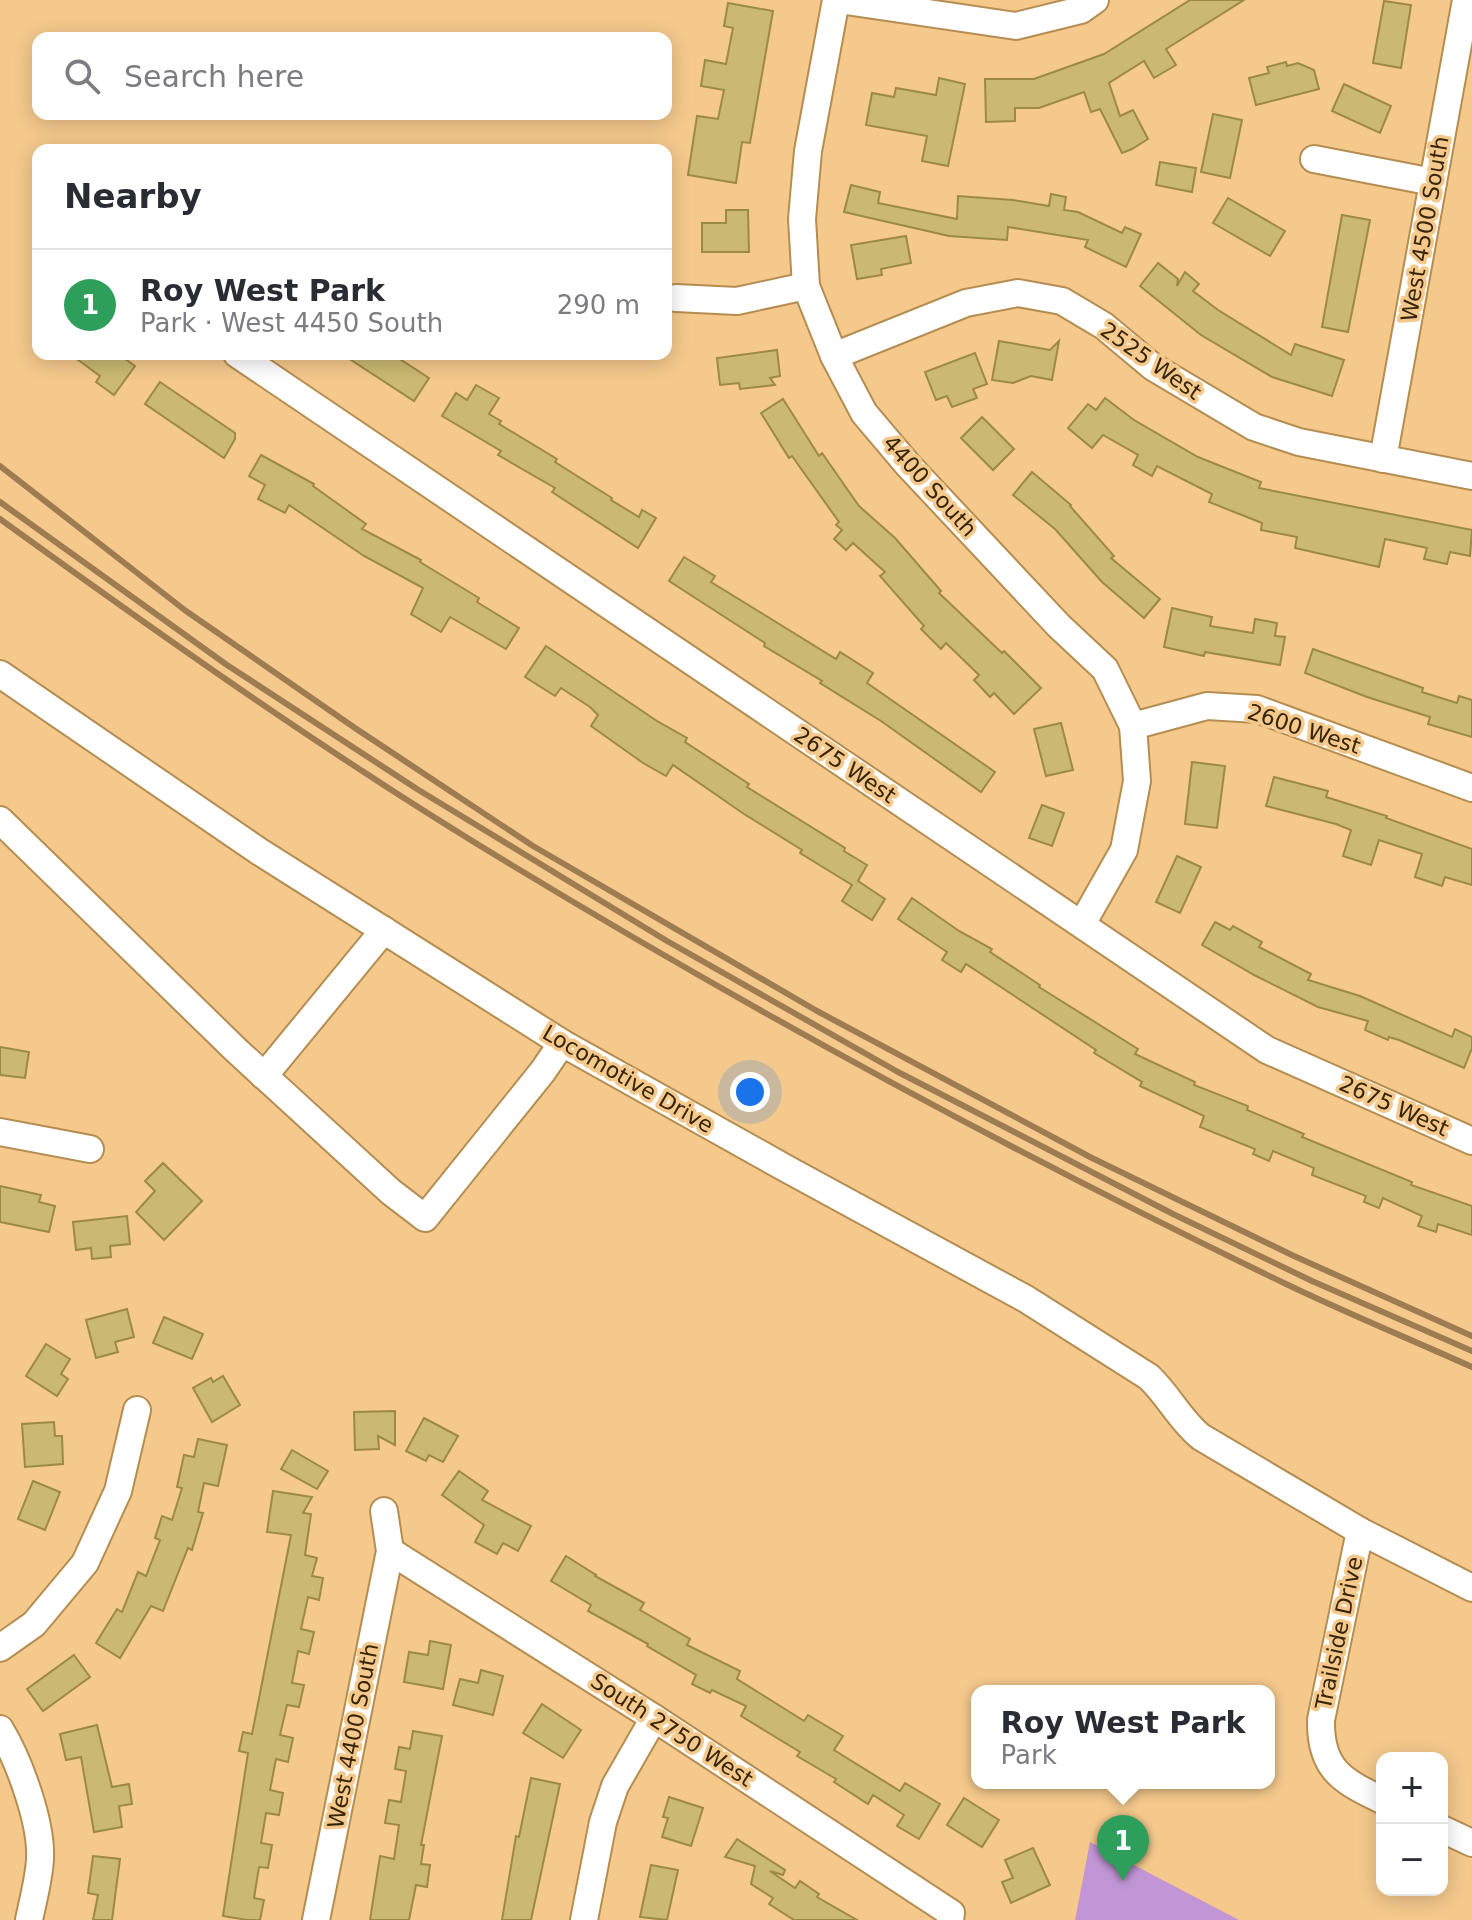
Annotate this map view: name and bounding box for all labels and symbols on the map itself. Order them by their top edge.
street label: West 4500 South [1396,134,1454,324]
street label: 2525 West [1096,317,1206,405]
street label: 4400 South [878,430,982,542]
street label: 2600 West [1244,699,1364,759]
street label: 2675 West [789,722,901,808]
street label: Locomotive Drive [538,1020,718,1138]
street label: 2675 West [1335,1071,1453,1141]
your location [730,1072,770,1112]
street label: Trailside Drive [1310,1554,1367,1713]
street label: West 4400 South [323,1641,383,1831]
street label: South 2750 West [586,1668,758,1792]
pin: 1 [1097,1815,1149,1881]

